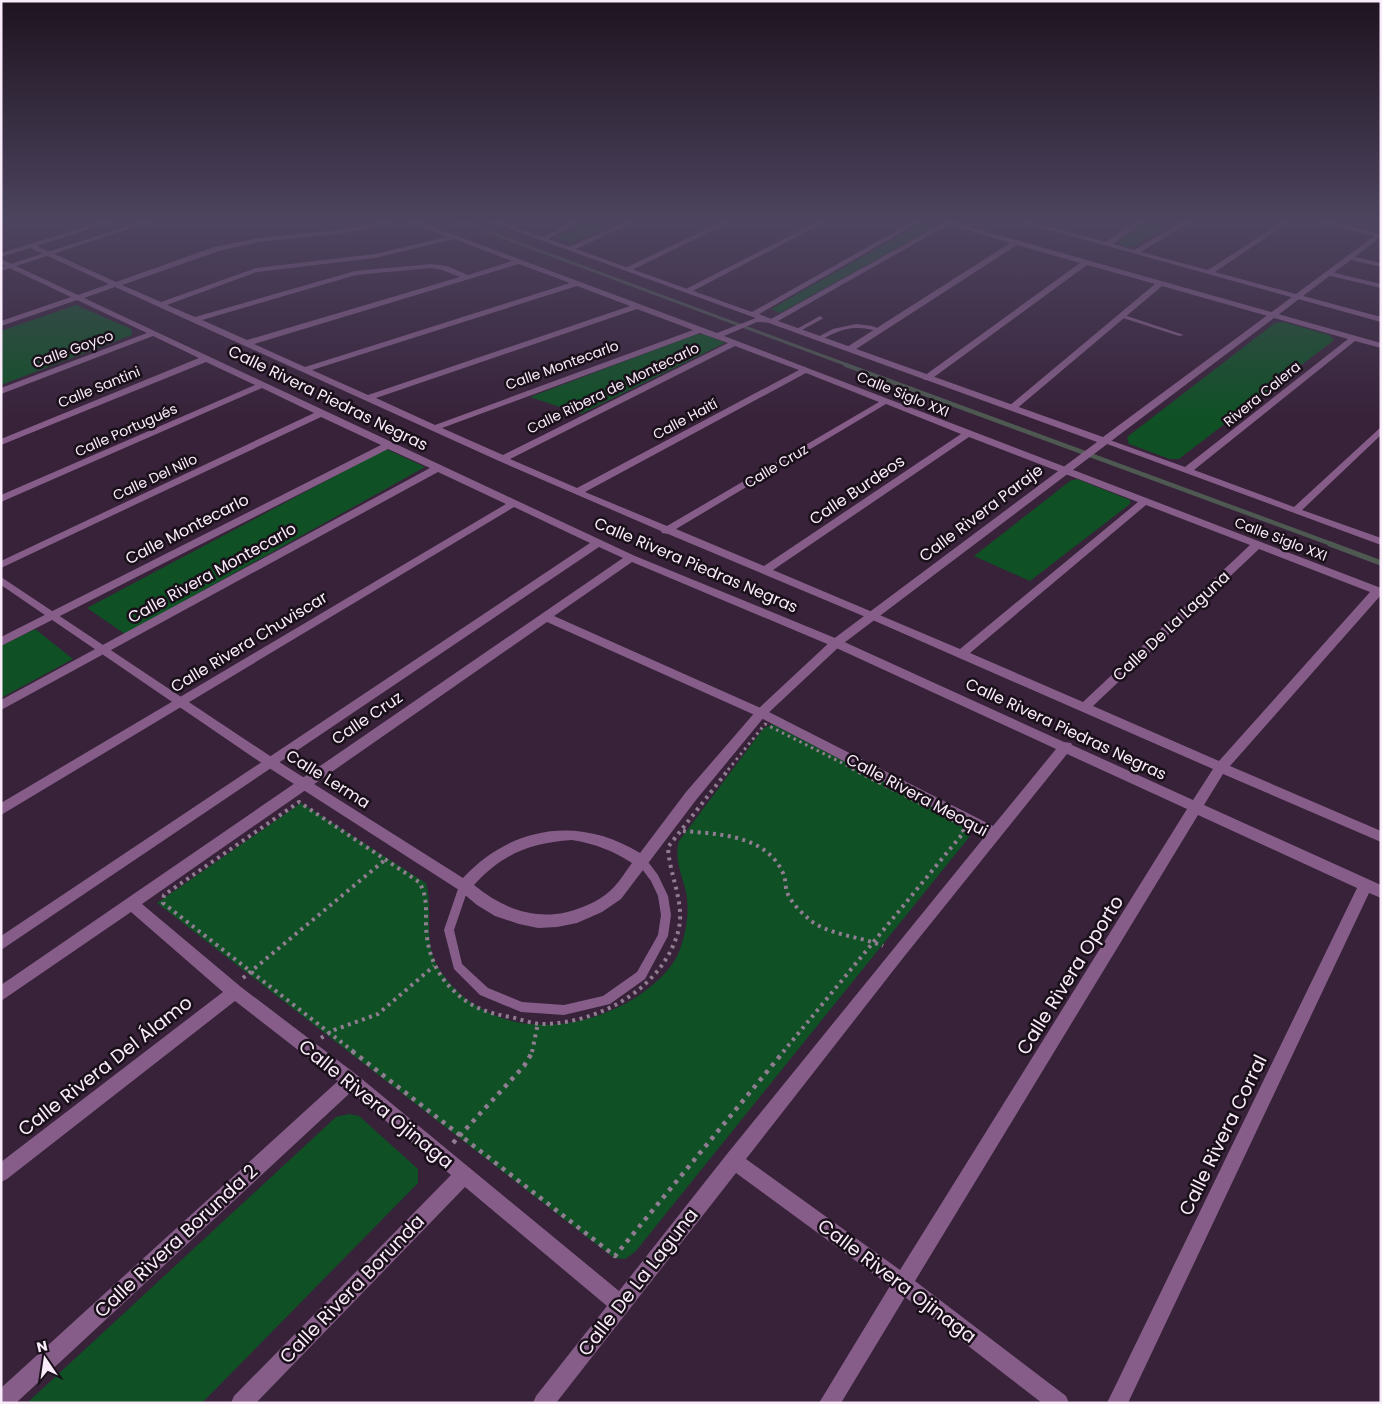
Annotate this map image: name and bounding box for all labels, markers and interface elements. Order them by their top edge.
street label: Calle Goyco [30,325,116,373]
street label: Calle Montecarlo [503,335,621,395]
street label: Calle Ribera de Montecarlo [524,337,702,438]
street label: Calle Rivera Piedras Negras [224,340,432,456]
street label: Rivera Calera [1219,357,1305,431]
street label: Calle Santini [55,361,143,413]
street label: Calle Siglo XXI [854,366,952,422]
street label: Calle Haití [649,393,721,444]
street label: Calle Portugués [72,398,180,462]
street label: Calle Cruz [740,439,812,493]
street label: Calle Del Nilo [110,449,201,505]
street label: Calle Burdeos [805,450,909,530]
street label: Calle Rivera Paraje [914,459,1048,567]
street label: Calle Montecarlo [121,488,253,570]
street label: Calle Rivera Piedras Negras [591,512,801,618]
street label: Calle Siglo XXI [1232,512,1330,566]
street label: Calle Rivera Montecarlo [124,517,300,629]
street label: Calle De La Laguna [1107,566,1235,686]
street label: Calle Rivera Chuviscar [166,586,332,698]
street label: Calle Rivera Piedras Negras [962,672,1170,786]
street label: Calle Cruz [327,686,407,750]
street label: Calle Lerma [281,744,375,814]
street label: Calle Rivera Meoqui [842,748,992,842]
street label: Calle Rivera Oporto [1010,890,1130,1060]
street label: Calle Rivera Del Álamo [12,989,198,1143]
street label: Calle Rivera Ojinaga [293,1033,459,1175]
street label: Calle Rivera Corral [1172,1050,1274,1220]
street label: Calle Rivera Borunda 2 [88,1158,264,1324]
street label: Calle De La Laguna [572,1202,704,1362]
street label: Calle Rivera Borunda [273,1208,431,1370]
street label: Calle Rivera Ojinaga [812,1212,982,1350]
north arrow [20,1334,70,1384]
text: N [35,1335,49,1357]

